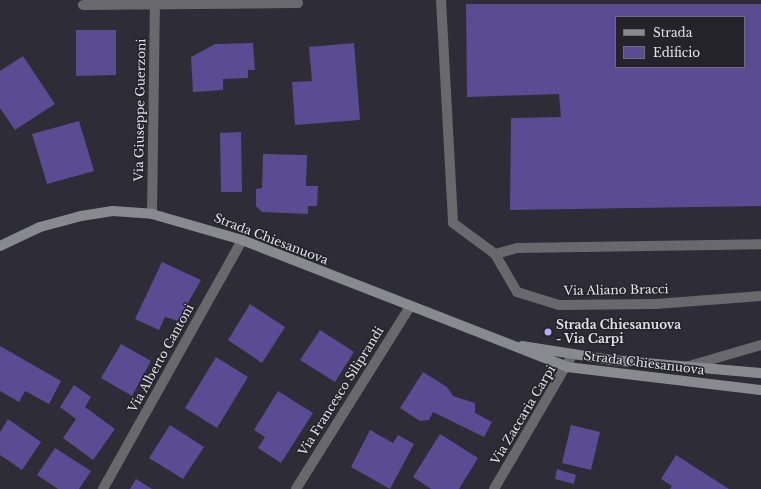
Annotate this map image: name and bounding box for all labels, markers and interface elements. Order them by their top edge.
legend [615,16,745,68]
text: Strada [653,25,692,40]
street label: Via Giuseppe Guerzoni [132,38,148,182]
text: Edificio [653,45,700,60]
street label: Strada Chiesanuova [212,211,330,267]
street label: Via Aliano Bracci [563,282,669,298]
street label: Via Alberto Cantoni [125,301,197,415]
place label: Strada Chiesanuova - Via Carpi [556,318,681,346]
street label: Via Francesco Siliprandi [295,324,387,458]
marker: Strada Chiesanuova - Via Carpi [543,327,553,337]
street label: Strada Chiesanuova [583,348,705,378]
street label: Via Zaccaria Carpi [488,363,558,467]

